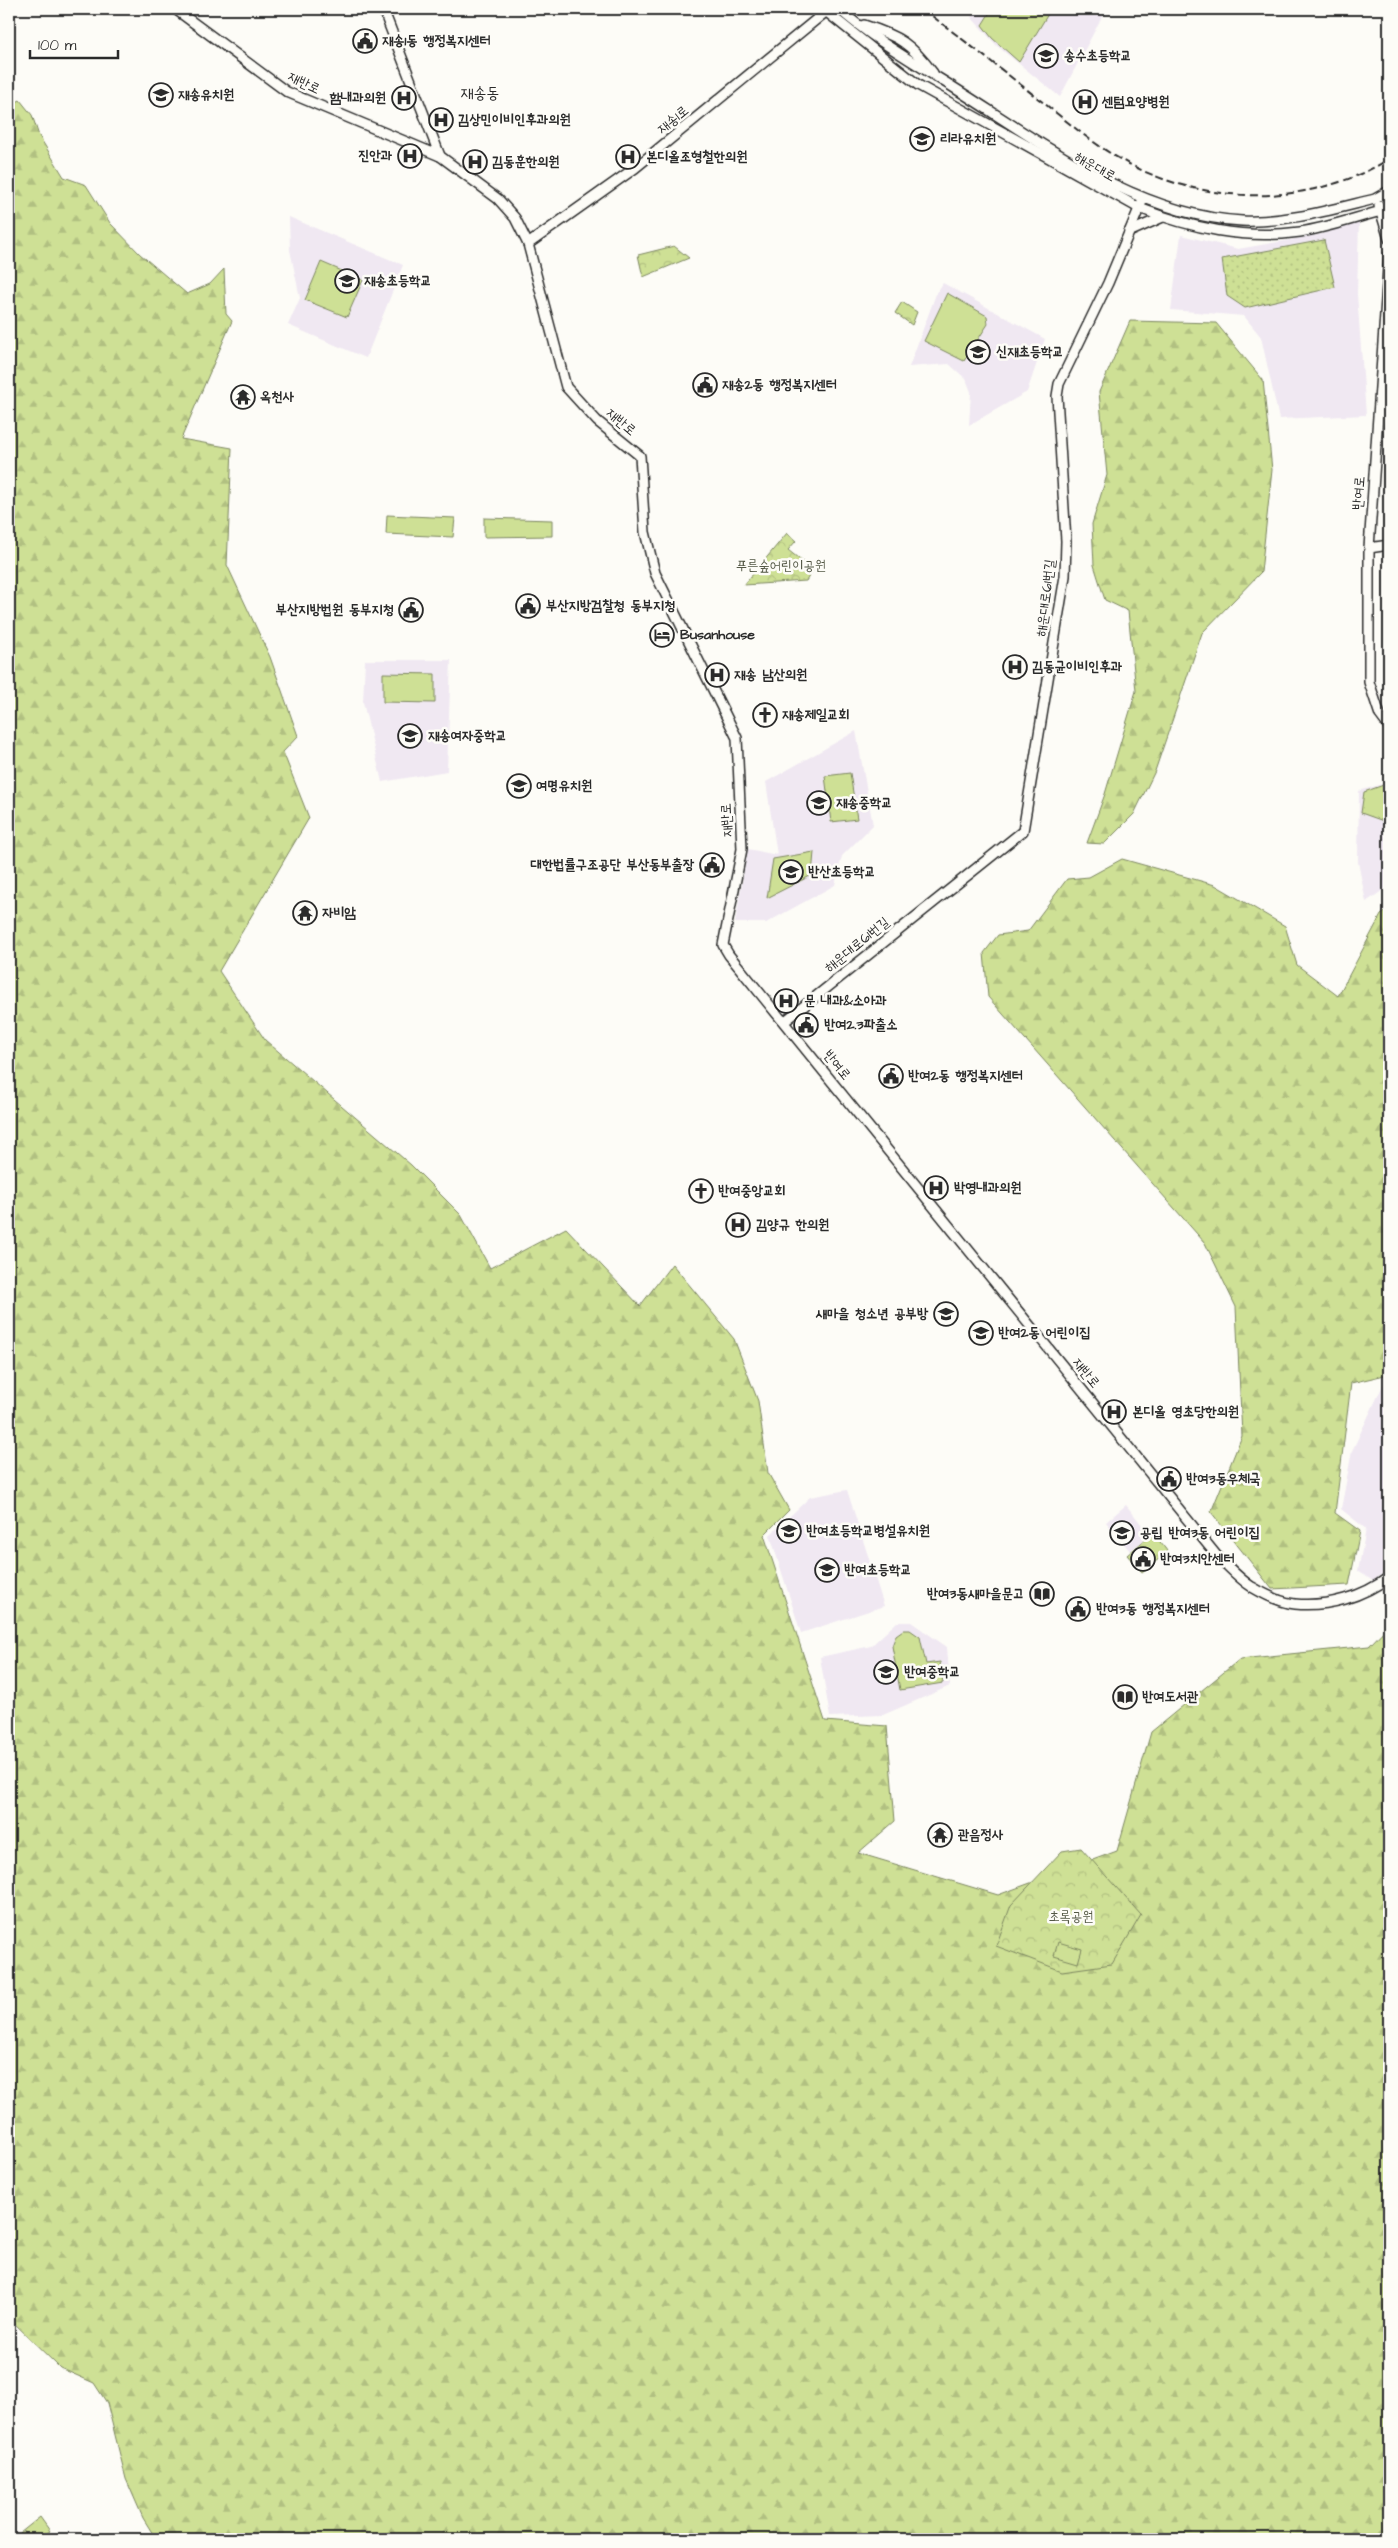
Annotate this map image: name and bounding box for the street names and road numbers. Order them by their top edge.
street label: 재반로 [284,67,324,99]
street label: 재송1로 [653,101,693,139]
street label: 해운대로 [1070,147,1120,187]
street label: 재반로 [602,403,640,441]
street label: 반여로 [1348,475,1370,511]
street label: 해운대로61번길 [1031,557,1061,638]
street label: 재반로 [716,803,738,837]
street label: 해운대로61번길 [820,912,894,977]
street label: 반여로 [819,1046,855,1084]
street label: 재반로 [1068,1354,1104,1392]

